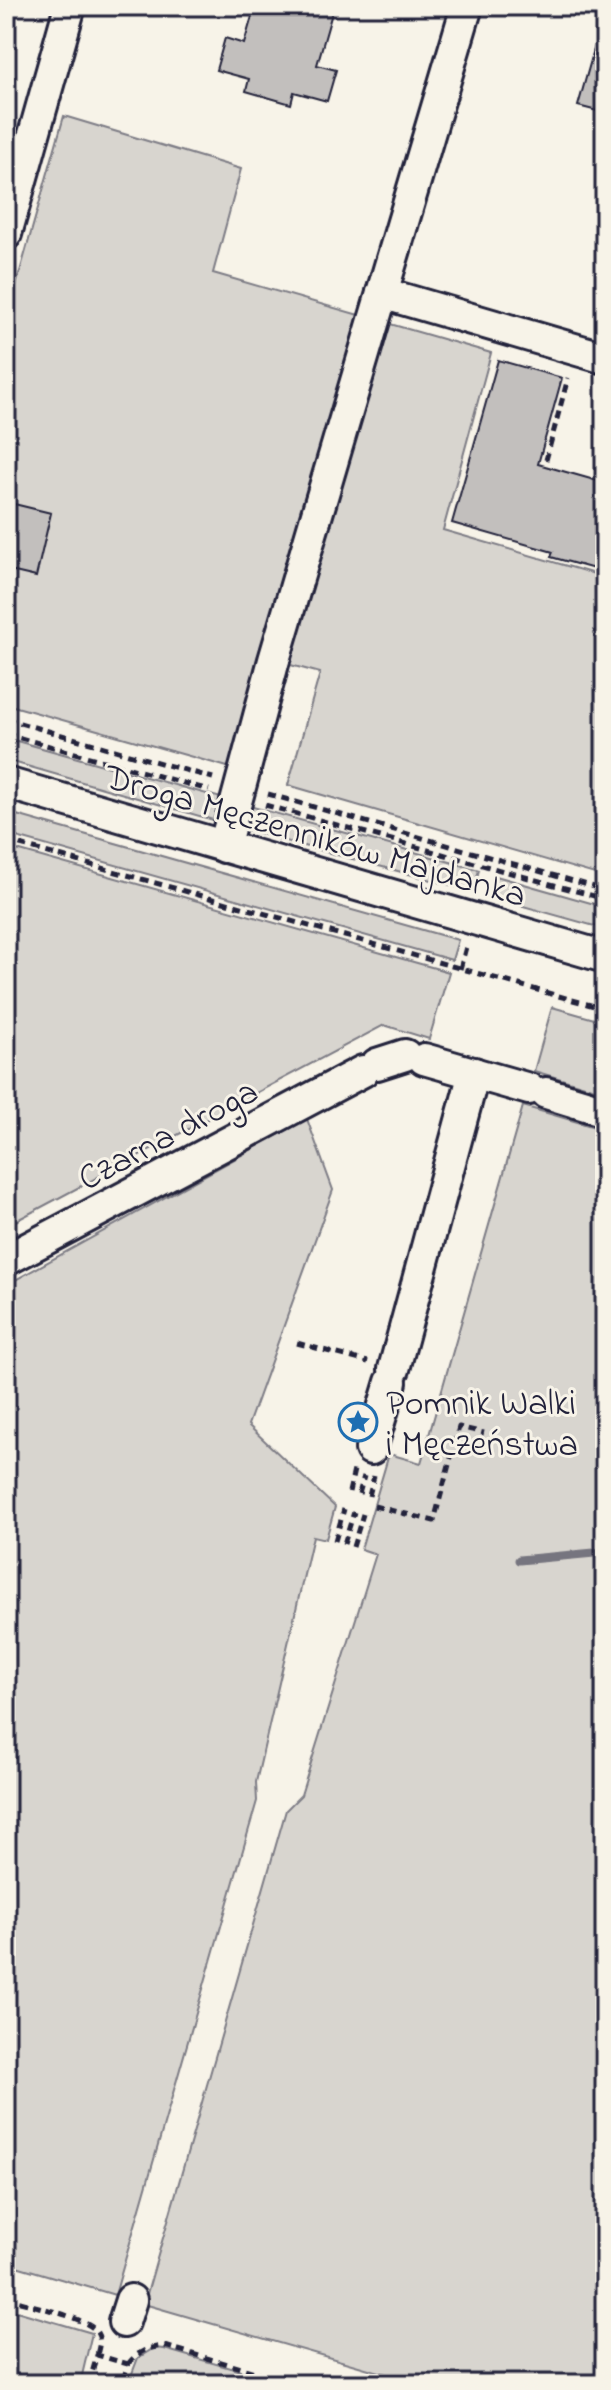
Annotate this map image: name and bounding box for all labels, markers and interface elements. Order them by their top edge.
street label: Droga Męczenników Majdanka [97,752,532,924]
street label: Czarna droga [70,1067,269,1207]
place label: Pomnik Walki i Męczeństwa [386,1379,578,1473]
place icon: Pomnik Walki i Męczeństwa [337,1401,379,1443]

